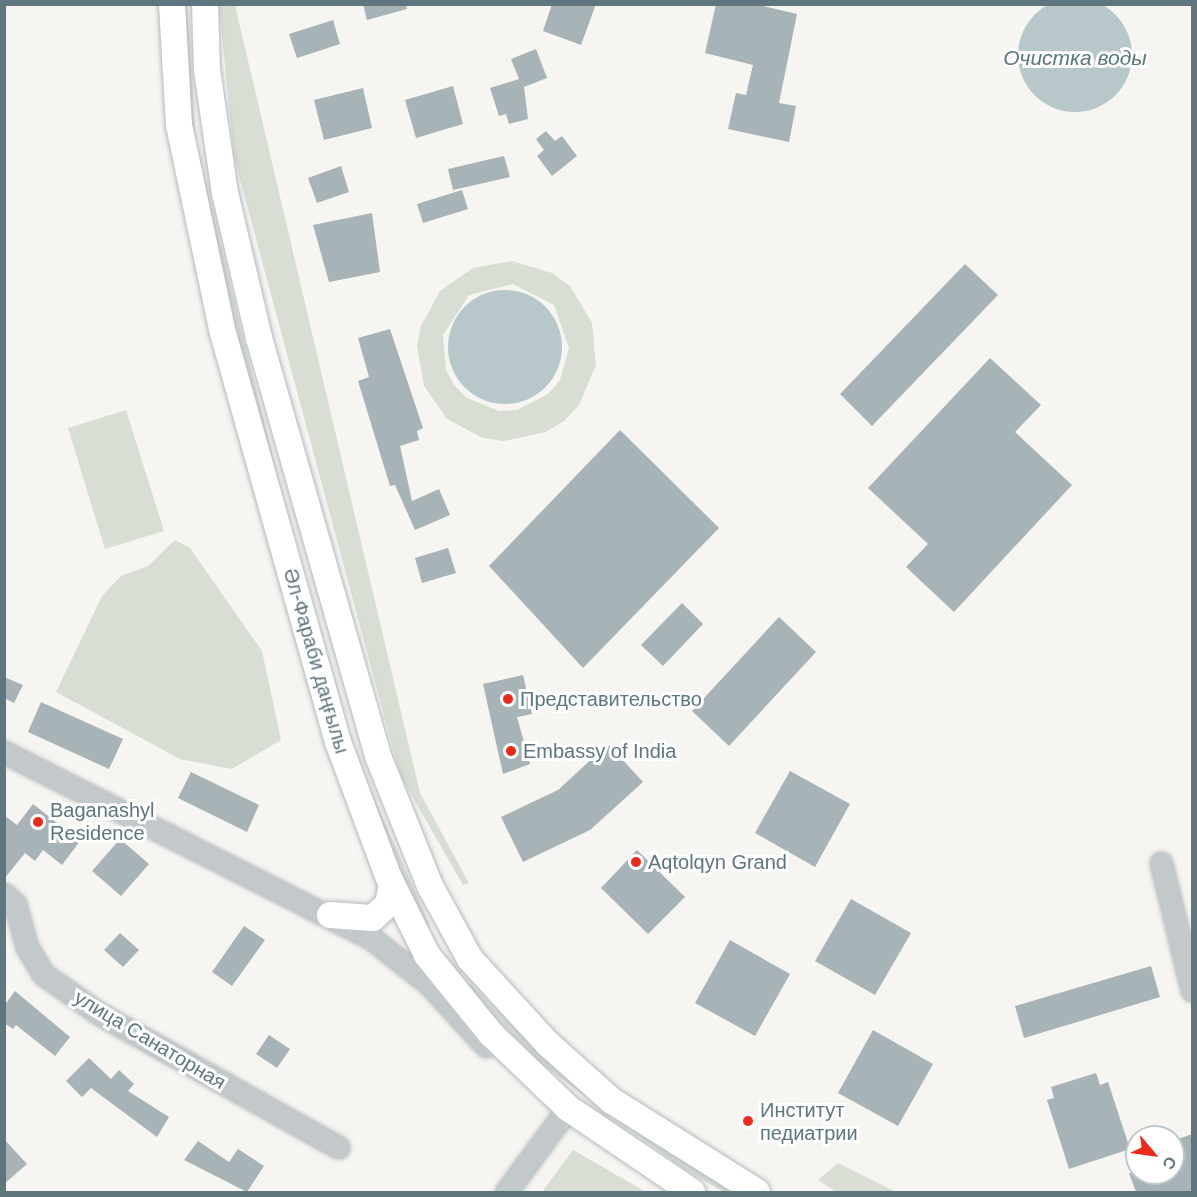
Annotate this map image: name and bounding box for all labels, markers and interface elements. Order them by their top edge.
water label: Очистка воды [1003,45,1147,71]
street label: Әл-Фараби даңғылы [278,566,354,756]
place label: Представительство [520,687,702,711]
marker: Представительство [501,692,515,706]
place label: Embassy of India [523,739,676,763]
marker: Embassy of India [504,744,518,758]
place label: Baganashyl Residence [50,798,155,845]
marker: Baganashyl Residence [31,815,45,829]
place label: Aqtolqyn Grand [648,850,787,874]
marker: Aqtolqyn Grand [629,855,643,869]
street label: улица Санаторная [70,985,230,1095]
place label: Институт педиатрии [760,1098,858,1145]
marker: Институт педиатрии [741,1114,755,1128]
north arrow [1125,1125,1185,1185]
text: С [1159,1154,1180,1172]

